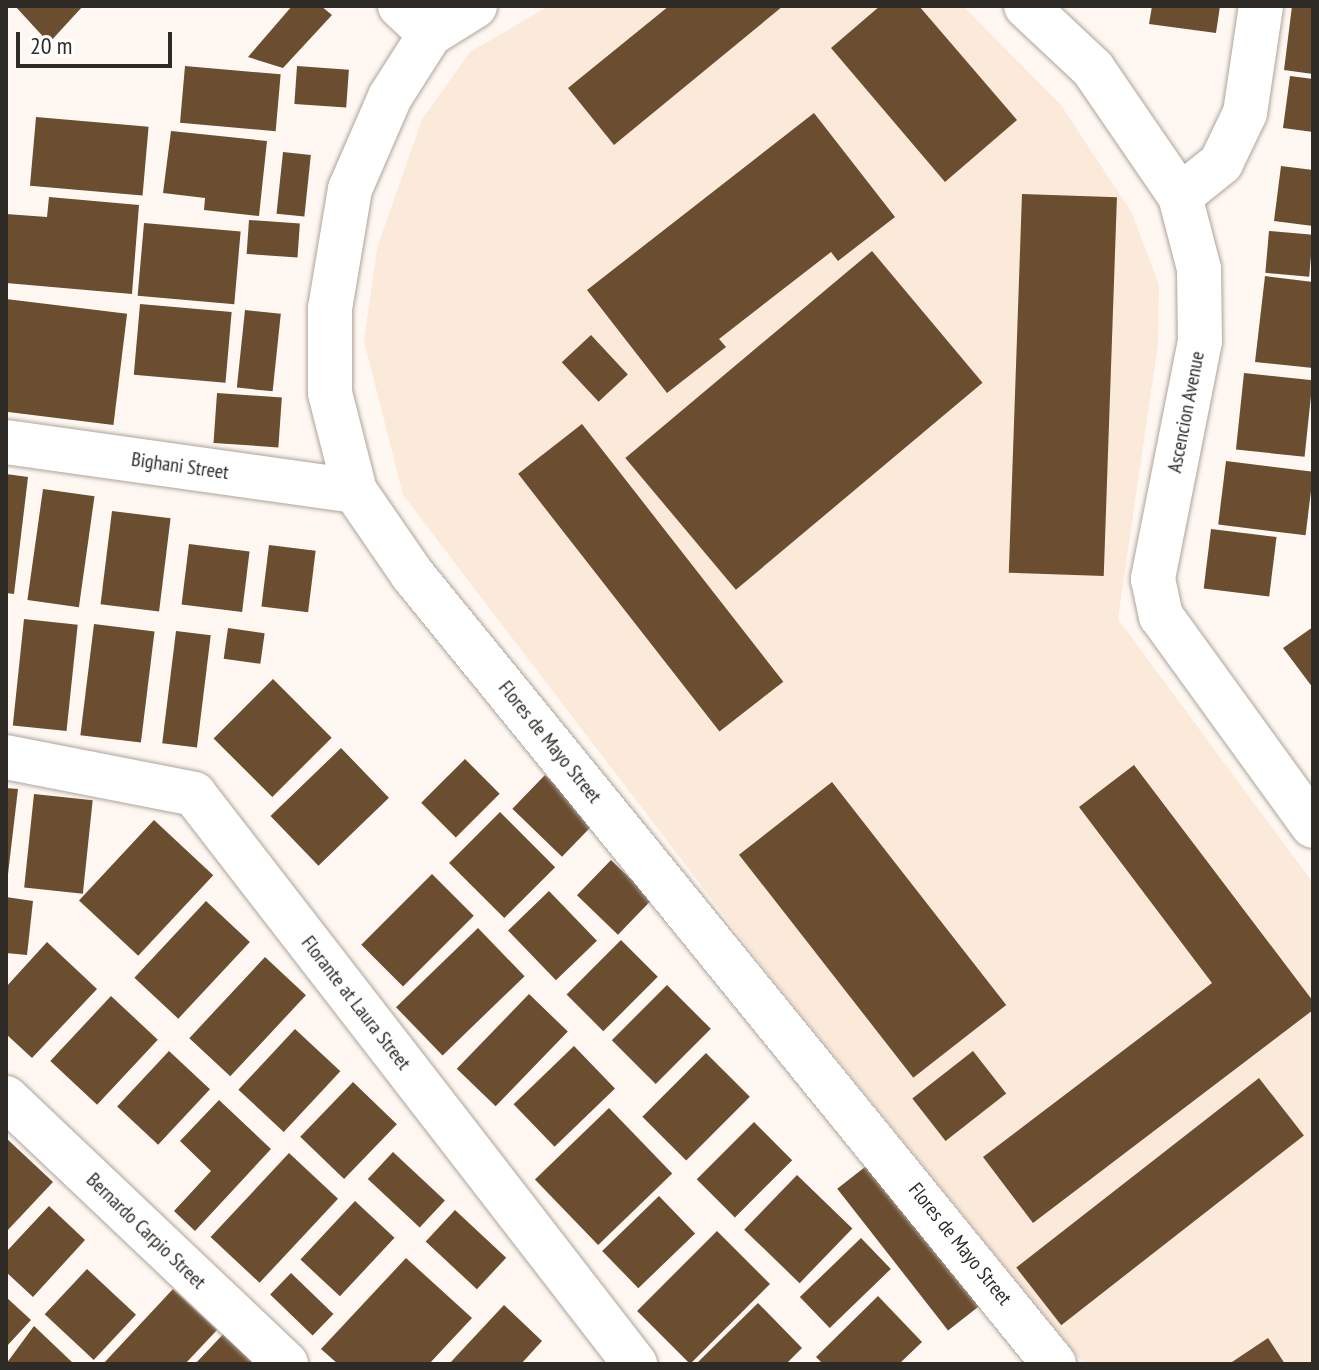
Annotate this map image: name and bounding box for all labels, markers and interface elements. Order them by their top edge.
scale bar [20,16,176,66]
text: 20 m [30,30,72,61]
street label: Ascencion Avenue [1162,349,1210,475]
street label: Bighani Street [130,447,230,485]
street label: Flores de Mayo Street [493,676,607,808]
street label: Florante at Laura Street [296,931,416,1075]
street label: Bernardo Carpio Street [81,1168,211,1294]
street label: Flores de Mayo Street [903,1178,1017,1310]

